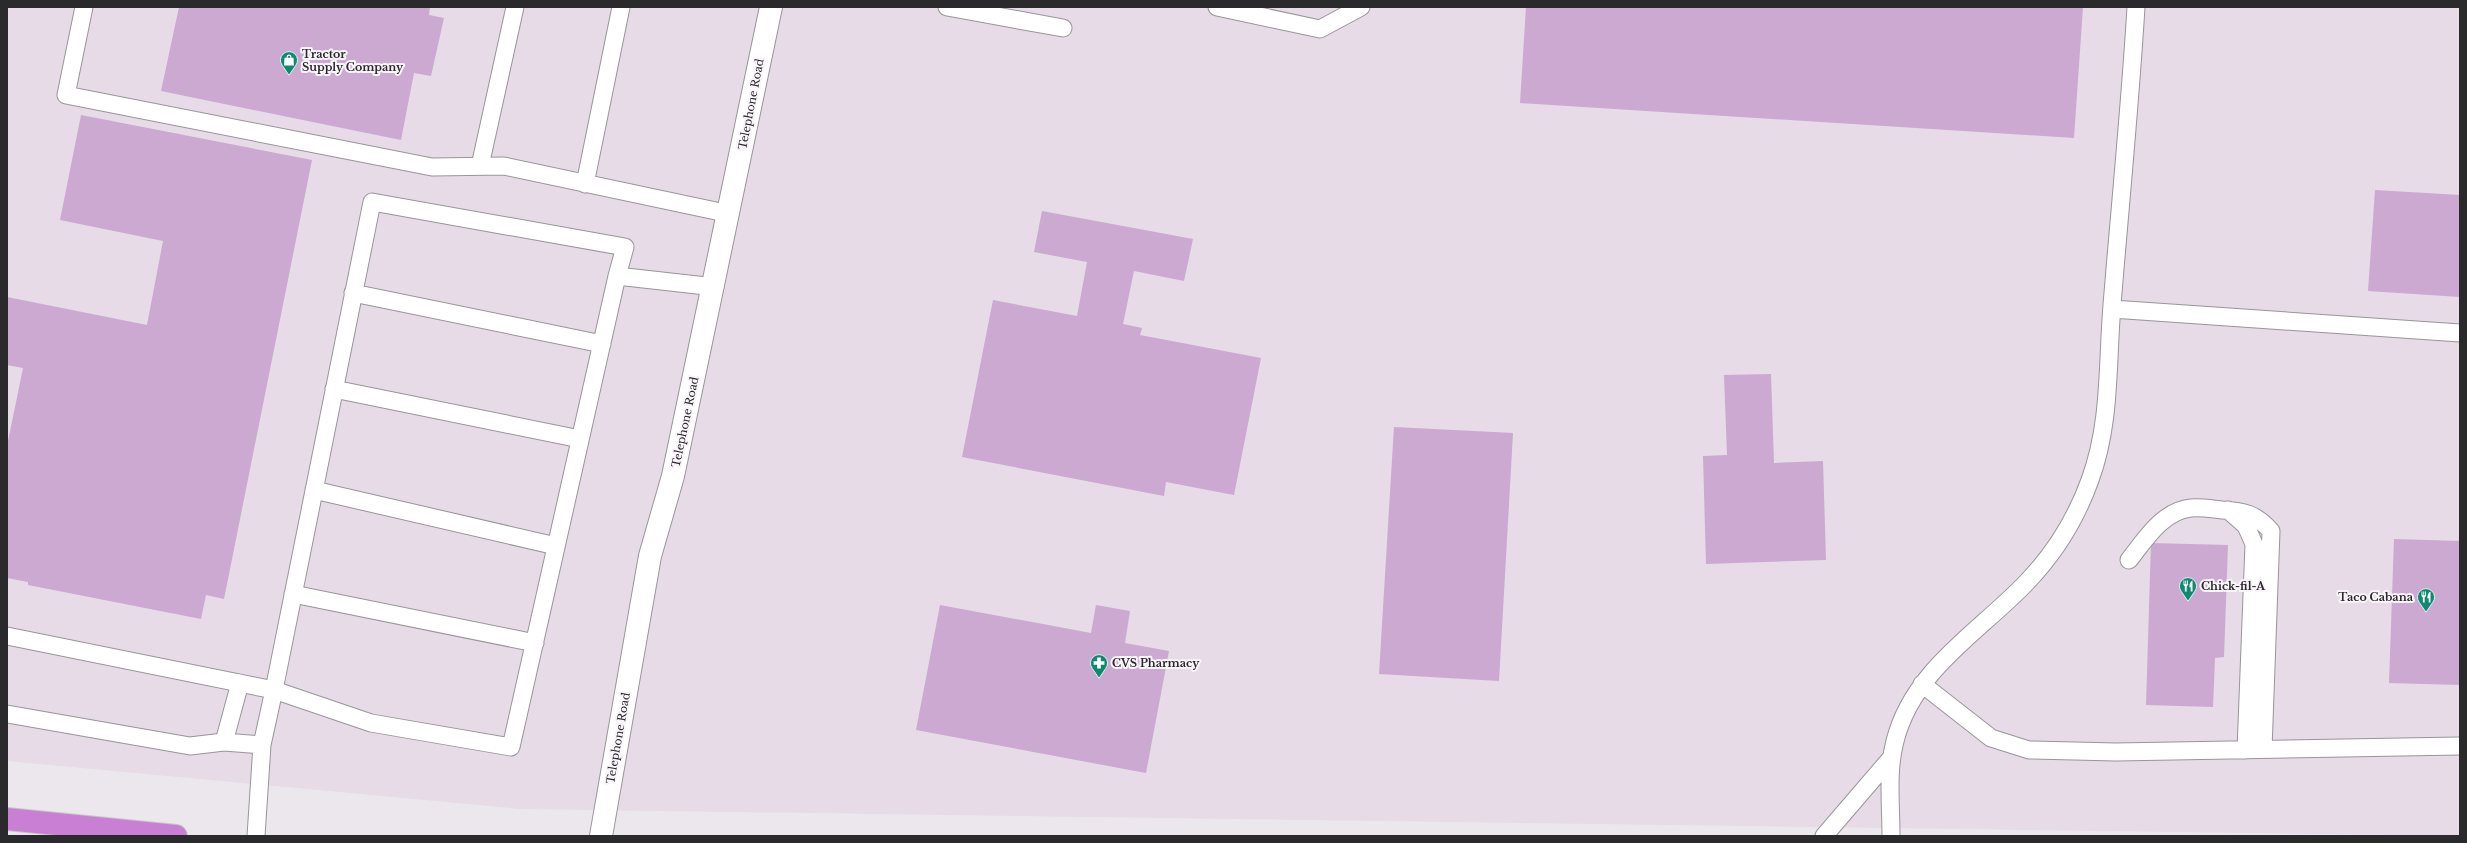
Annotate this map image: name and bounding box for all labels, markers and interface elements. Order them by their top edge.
place label: Tractor Supply Company [302,47,404,74]
shop icon: Tractor Supply Company [279,50,299,75]
street label: Telephone Road [735,57,767,151]
street label: Telephone Road [669,375,702,469]
restaurant icon: Chick-fil-A [2178,576,2198,601]
place label: Chick-fil-A [2201,579,2266,593]
restaurant icon: Taco Cabana [2416,587,2436,612]
place label: Taco Cabana [2338,590,2414,604]
pharmacy icon: CVS Pharmacy [1089,653,1109,678]
place label: CVS Pharmacy [1112,656,1200,670]
street label: Telephone Road [603,691,633,785]

